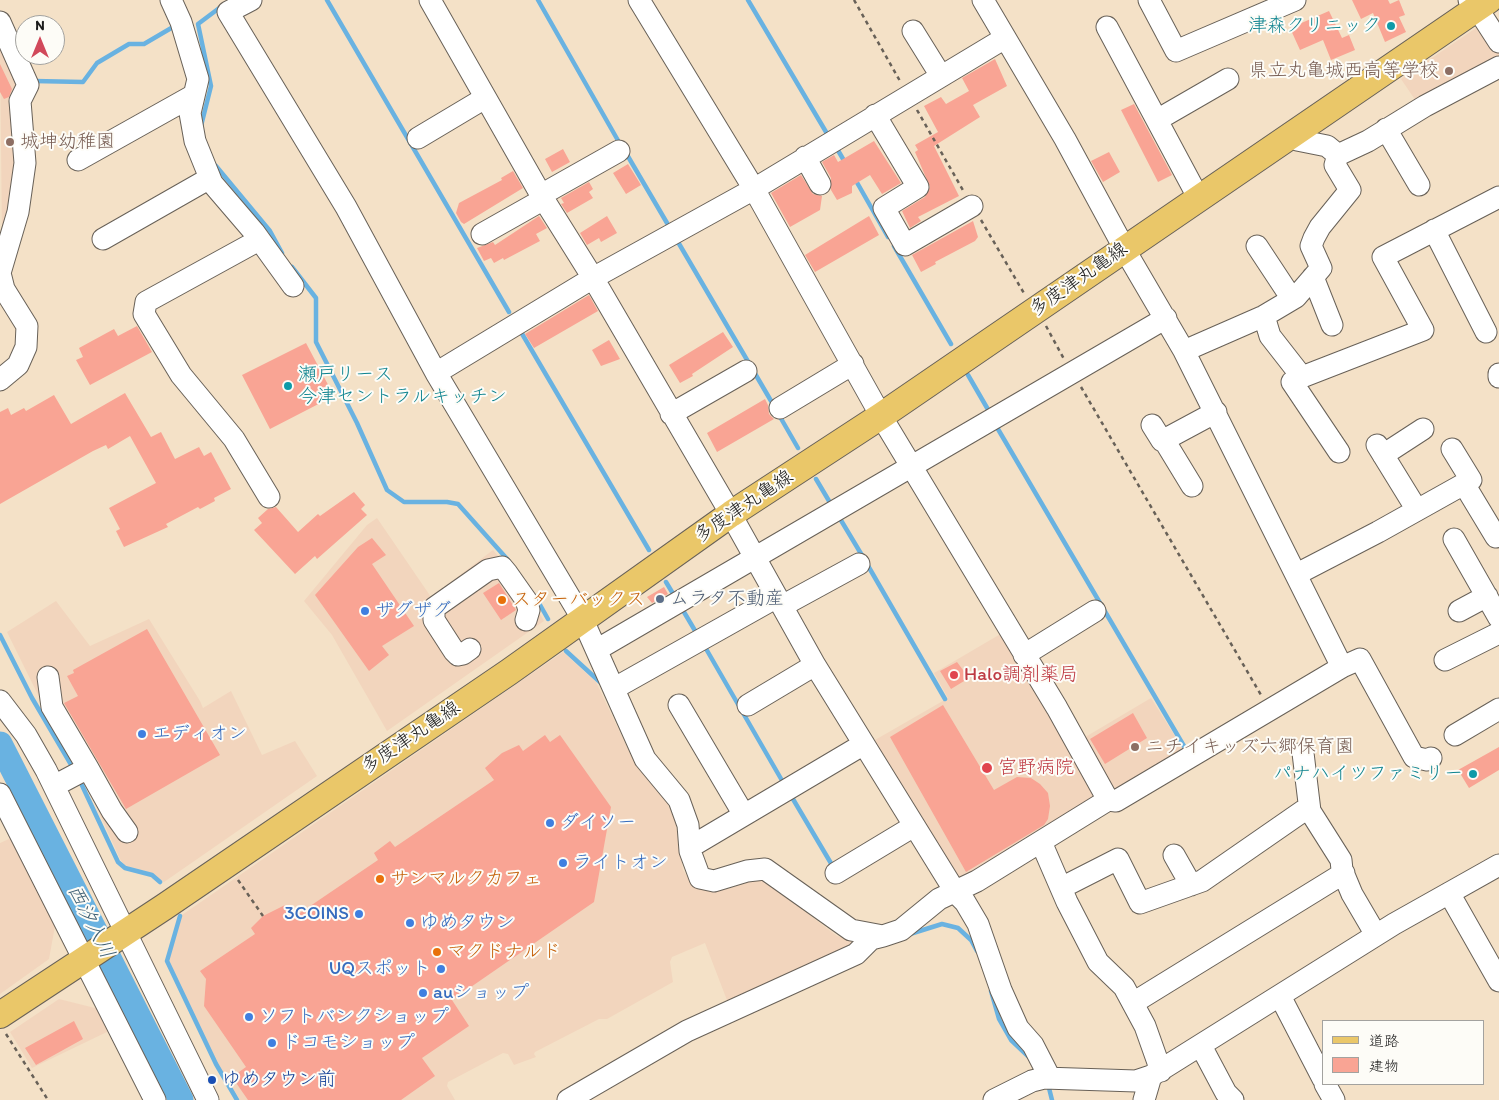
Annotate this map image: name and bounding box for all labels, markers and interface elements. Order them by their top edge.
north arrow [15,15,65,65]
place label: 津森クリニック [1248,15,1381,37]
text: N [35,17,45,34]
marker: 津森クリニック [1385,20,1397,32]
place label: 県立丸亀城西高等学校 [1249,60,1439,82]
marker: 県立丸亀城西高等学校 [1443,65,1455,77]
place label: 城坤幼稚園 [20,131,115,153]
marker: 城坤幼稚園 [4,136,16,148]
street label: 多度津丸亀線 [1026,238,1132,322]
place label: 瀬戸リース 今津セントラルキッチン [298,364,507,408]
marker: 瀬戸リース 今津セントラルキッチン [282,380,294,392]
street label: 多度津丸亀線 [690,466,798,548]
place label: ムラタ不動産 [670,588,784,610]
place label: スターバックス [512,589,645,611]
marker: ムラタ不動産 [654,593,666,605]
marker: スターバックス [496,594,508,606]
place label: ザグザグ [375,600,451,622]
marker: ザグザグ [359,605,371,617]
place label: Halo調剤薬局 [964,664,1078,686]
marker: Halo調剤薬局 [948,669,960,681]
street label: 多度津丸亀線 [357,697,465,779]
place label: エディオン [152,723,247,745]
marker: エディオン [136,728,148,740]
place label: ニチイキッズ六郷保育園 [1145,736,1354,758]
marker: ニチイキッズ六郷保育園 [1129,741,1141,753]
place label: 宮野病院 [998,757,1074,779]
marker: 宮野病院 [980,761,994,775]
place label: パナハイツファミリー [1273,763,1463,785]
marker: パナハイツファミリー [1467,768,1479,780]
place label: ダイソー [560,812,636,834]
marker: ダイソー [544,817,556,829]
place label: ライトオン [573,852,668,874]
marker: ライトオン [557,857,569,869]
place label: サンマルクカフェ [390,868,542,890]
marker: サンマルクカフェ [374,873,386,885]
water label: 西汐入川 [61,881,119,963]
place label: 3COINS [284,903,349,925]
marker: 3COINS [353,908,365,920]
place label: ゆめタウン [420,912,515,934]
marker: ゆめタウン [404,917,416,929]
place label: マクドナルド [447,941,561,963]
marker: マクドナルド [431,946,443,958]
place label: UQスポット [329,958,431,980]
marker: UQスポット [435,963,447,975]
place label: auショップ [433,982,529,1004]
marker: auショップ [417,987,429,999]
place label: ソフトバンクショップ [259,1006,449,1028]
marker: ソフトバンクショップ [243,1011,255,1023]
legend [1322,1020,1484,1085]
place label: ドコモショップ [282,1032,415,1054]
text: 道路 [1369,1032,1399,1050]
marker: ドコモショップ [266,1037,278,1049]
text: 建物 [1369,1057,1399,1075]
place label: ゆめタウン前 [222,1069,336,1091]
marker: ゆめタウン前 [206,1074,218,1086]

